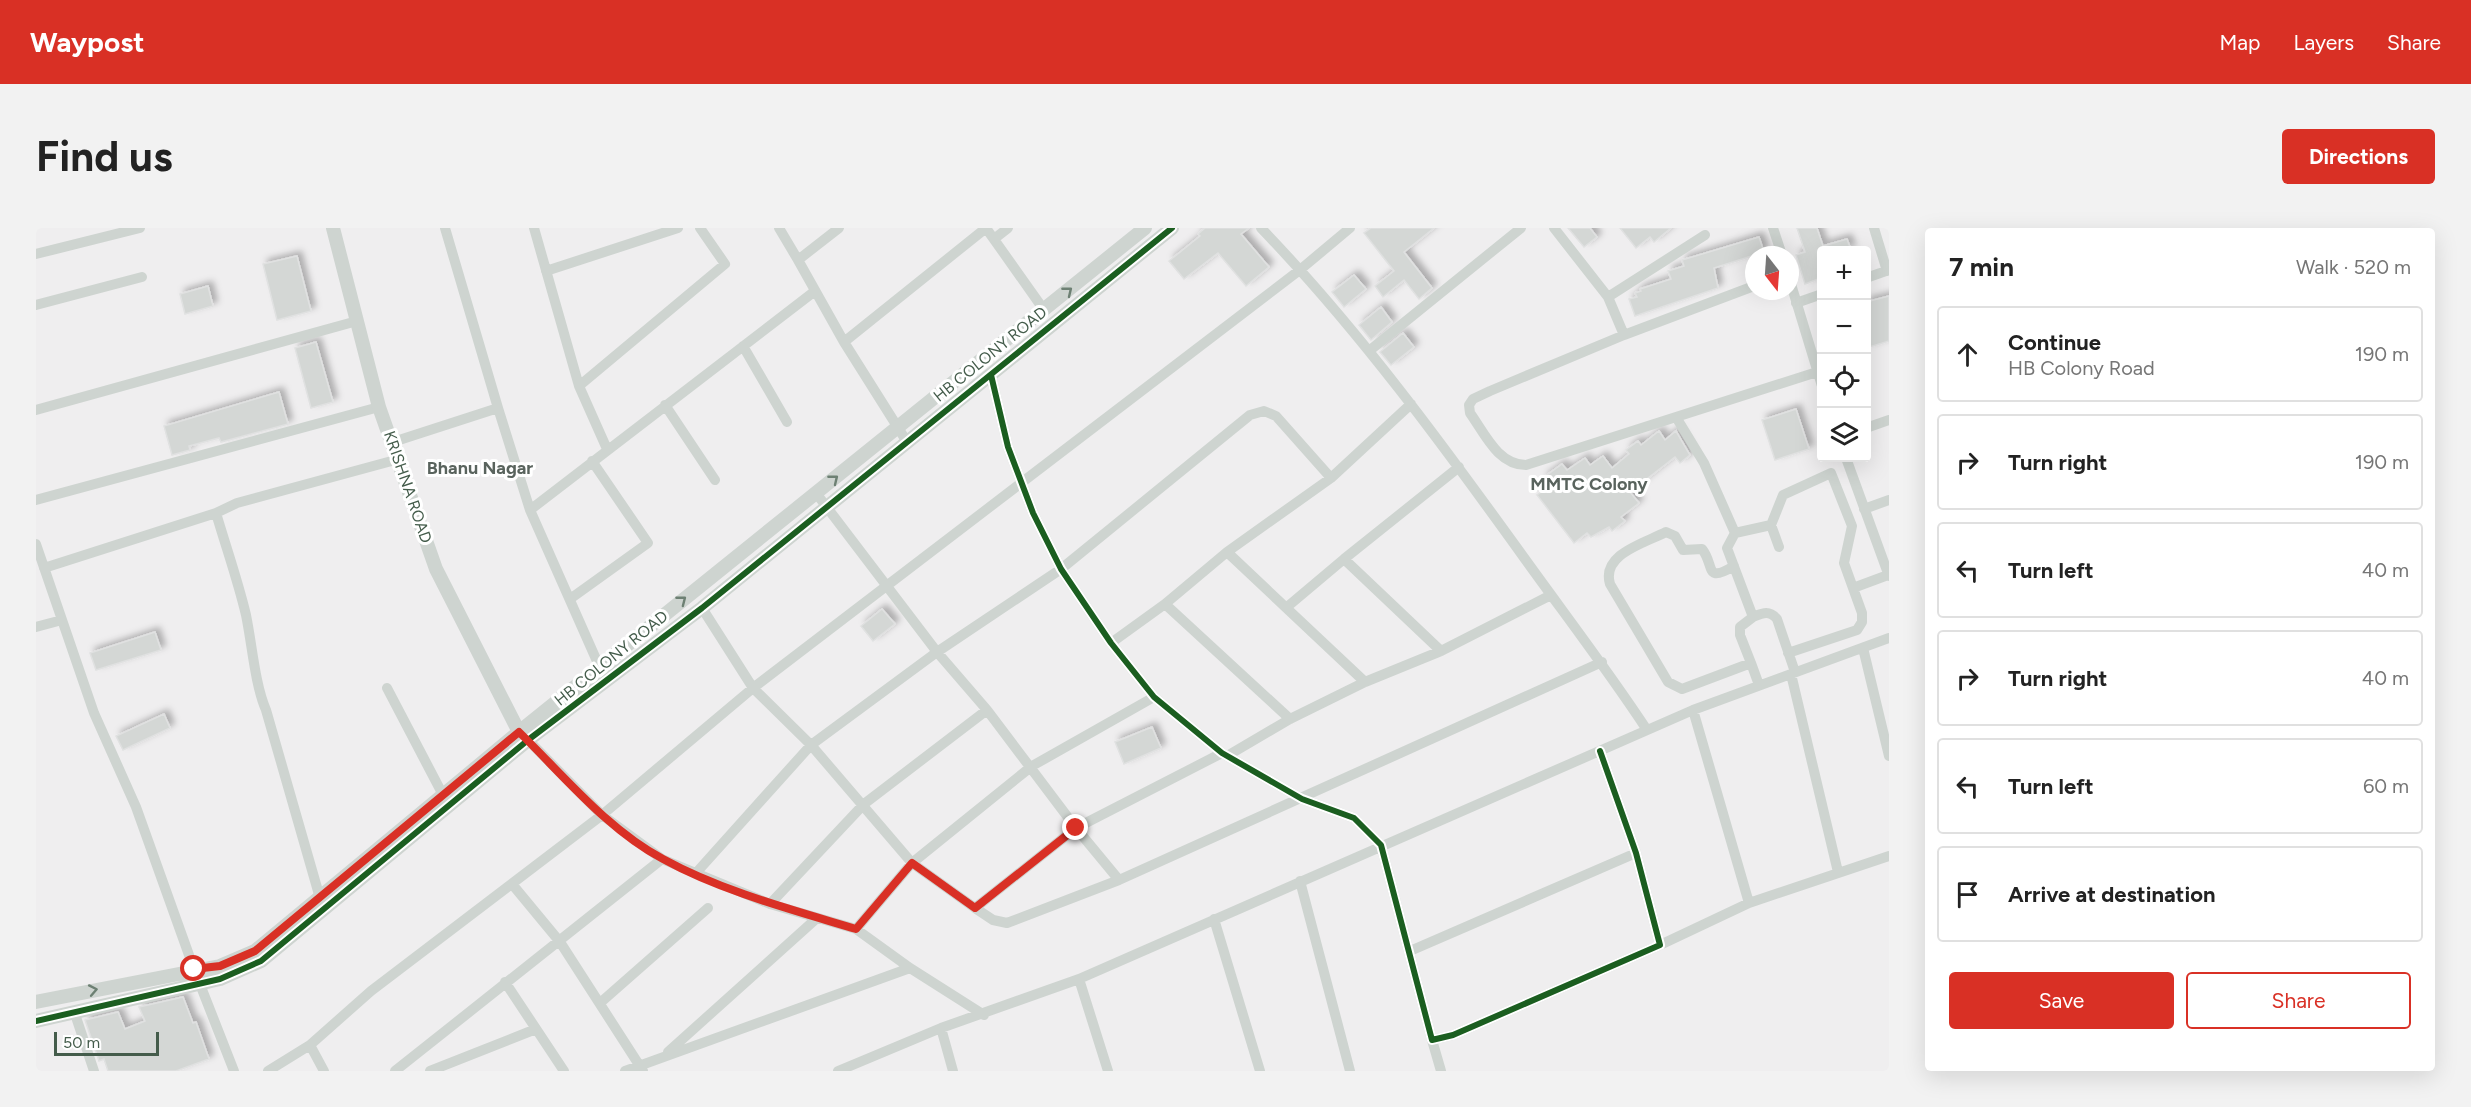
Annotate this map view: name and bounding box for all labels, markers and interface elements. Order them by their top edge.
text: Waypost [30,25,144,59]
text: Map [2220,30,2260,55]
text: Layers [2293,30,2354,55]
text: Share [2387,30,2441,55]
button: Directions [2282,129,2435,184]
text: Find us [36,131,173,182]
north arrow [1745,246,1799,300]
map controls [1817,246,1871,462]
button: + [1817,246,1871,300]
text: 7 min [1949,251,2014,283]
text: Walk · 520 m [2296,255,2411,279]
one-way arrow [1062,287,1073,298]
button: − [1817,300,1871,354]
street label: HB COLONY ROAD [929,302,1051,406]
text: Continue [2008,329,2101,356]
icon: ahead [1951,338,1984,371]
text: 190 m [2355,342,2409,366]
button: locate [1817,354,1871,408]
text: HB Colony Road [2008,356,2155,380]
button: layers [1817,408,1871,462]
street label: KRISHNA ROAD [380,428,436,546]
icon: right [1951,446,1984,479]
text: Turn right [2008,449,2107,476]
text: 190 m [2355,450,2409,474]
district label: Bhanu Nagar [427,457,533,479]
district label: MMTC Colony [1530,473,1648,495]
one-way arrow [828,475,839,486]
icon: left [1951,554,1984,587]
text: Turn left [2008,557,2094,584]
text: 40 m [2362,558,2409,582]
one-way arrow [675,597,686,608]
street label: HB COLONY ROAD [550,606,672,710]
icon: right [1951,662,1984,695]
text: Turn right [2008,665,2107,692]
text: 40 m [2362,666,2409,690]
icon: left [1951,770,1984,803]
text: Turn left [2008,773,2094,800]
text: 60 m [2363,774,2409,798]
route end [1062,814,1088,840]
icon: arrive [1951,878,1984,911]
text: Arrive at destination [2008,881,2216,908]
route start [180,955,206,981]
button: Save [1949,972,2174,1029]
button: Share [2186,972,2411,1029]
one-way arrow [88,984,98,997]
scale bar [54,1029,159,1056]
text: 50 m [63,1033,100,1052]

